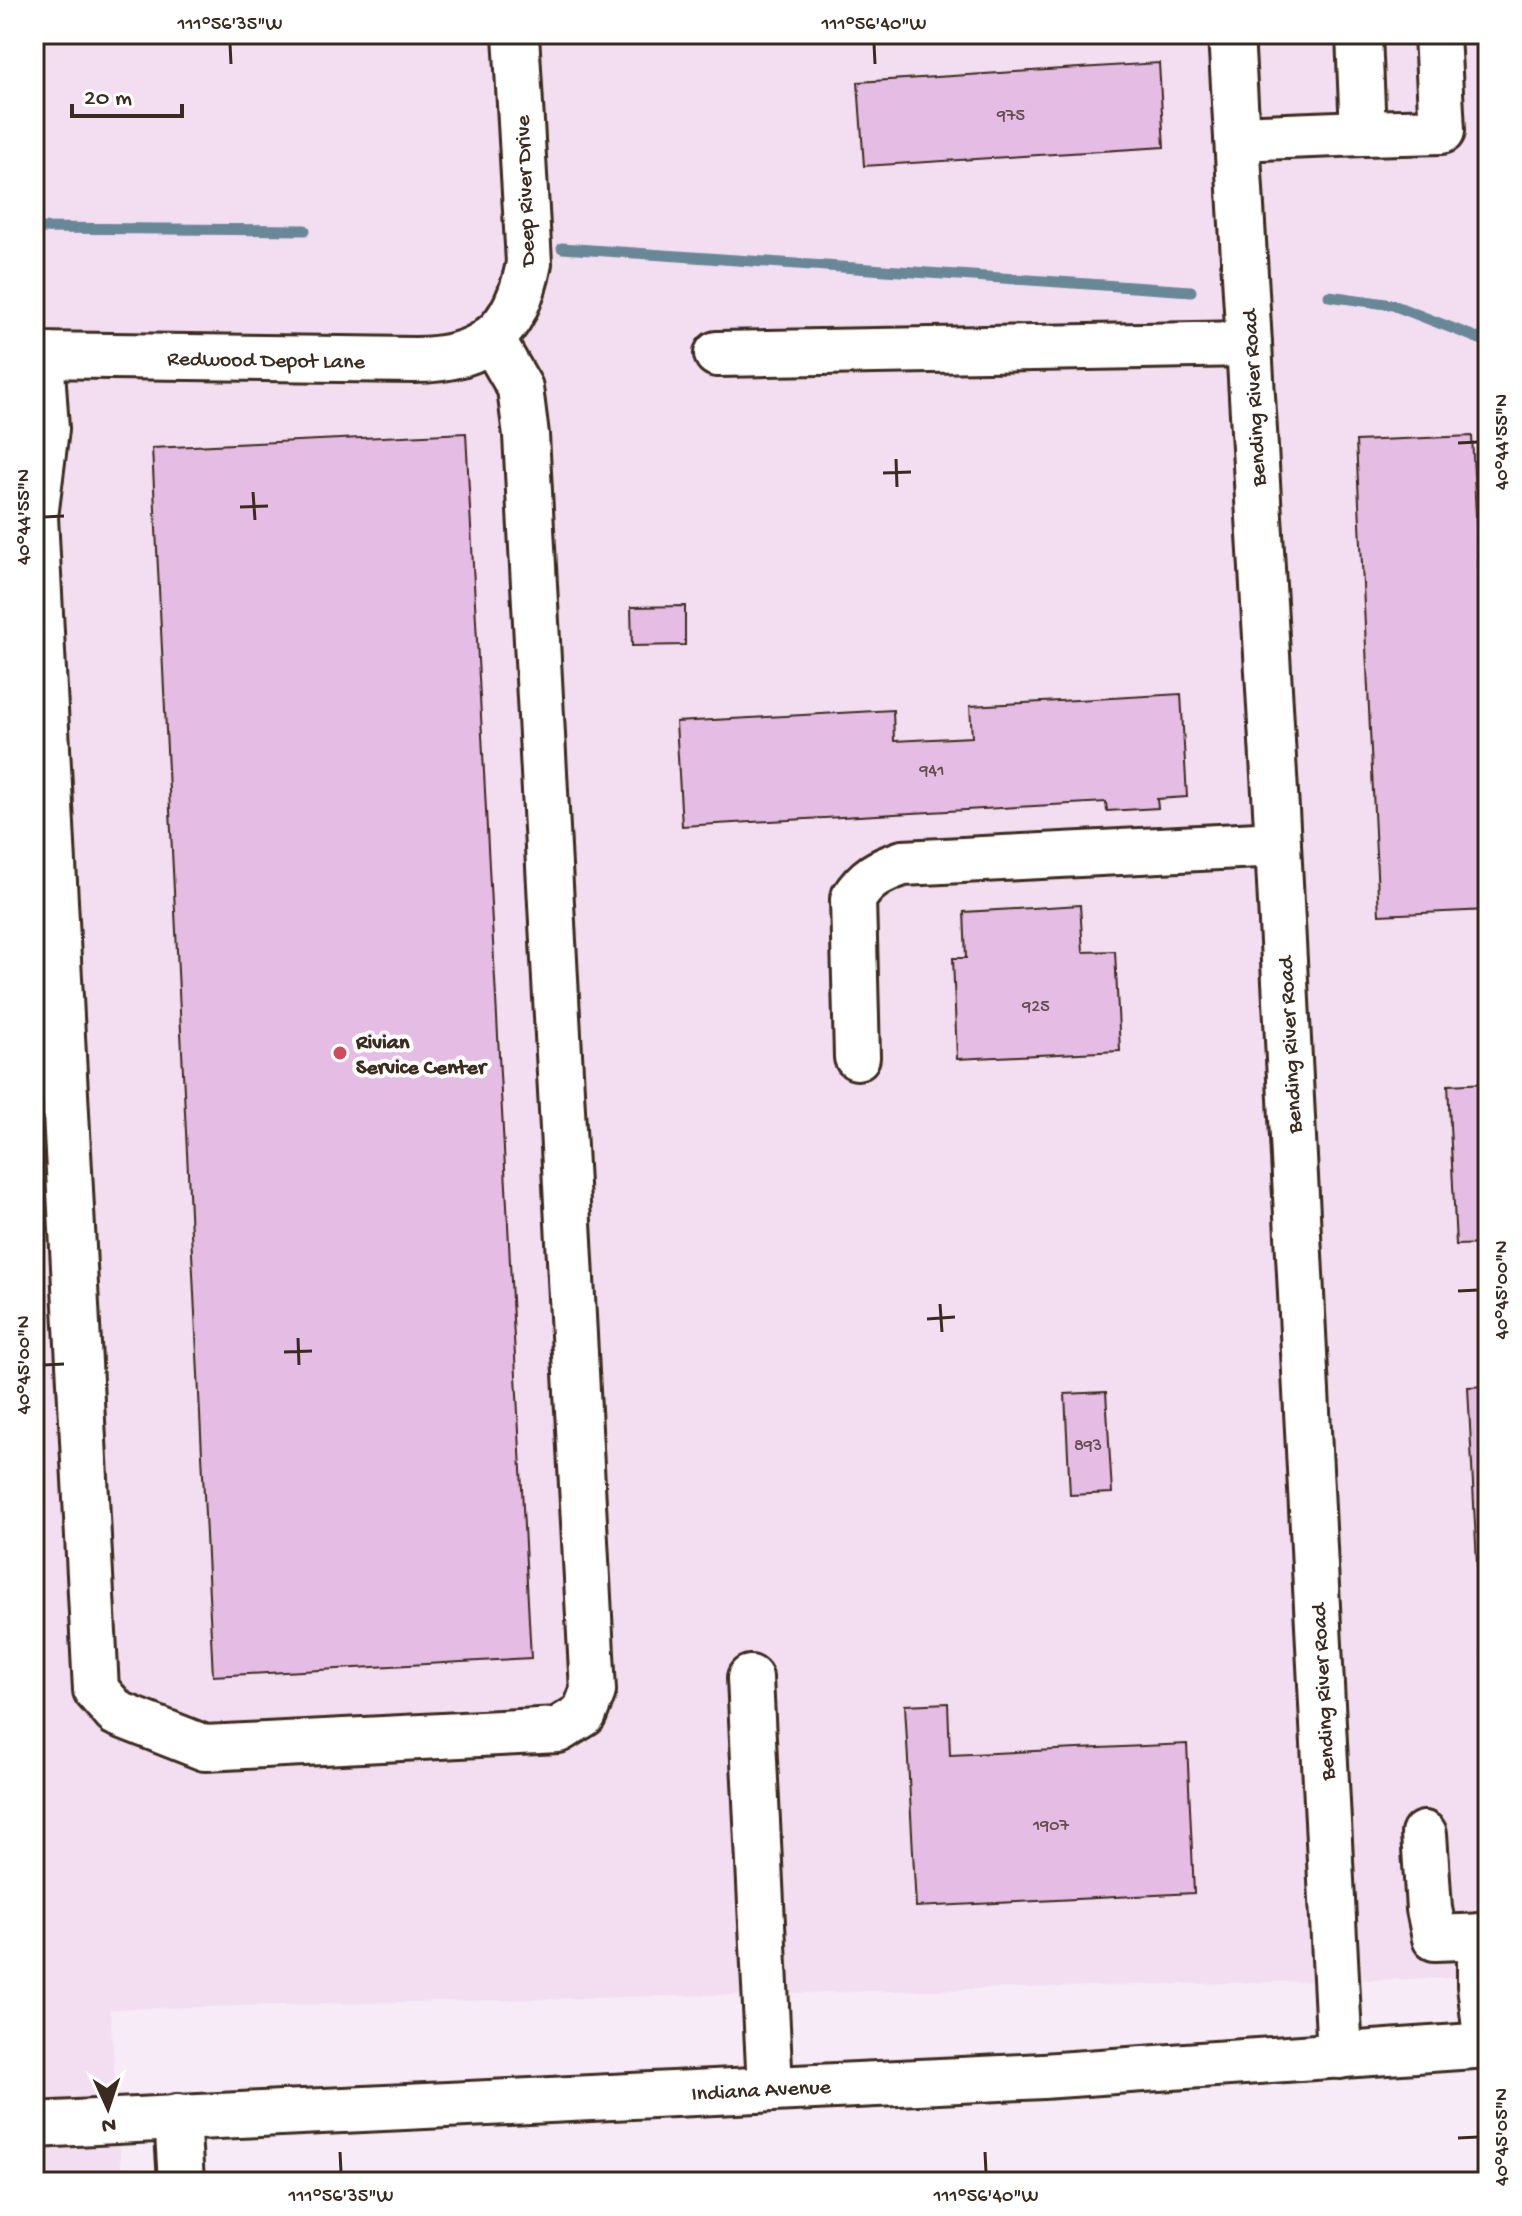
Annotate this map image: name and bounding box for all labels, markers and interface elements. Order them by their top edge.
text: 111°56'35"W [176,14,283,37]
text: 111°56'40"W [820,14,927,37]
scale bar [72,68,182,118]
text: 20 m [84,85,132,114]
house number: 975 [996,106,1025,127]
street label: Deep River Drive [511,114,543,269]
street label: Bending River Road [1238,306,1274,488]
street label: Redwood Depot Lane [167,347,366,377]
text: 40°44'55"N [1492,394,1515,490]
text: 40°44'55"N [14,469,37,565]
house number: 941 [919,761,944,782]
street label: Bending River Road [1274,953,1310,1135]
house number: 925 [1021,997,1050,1018]
place label: Rivian Service Center [355,1031,488,1082]
marker: Rivian Service Center [331,1044,349,1062]
text: 40°45'00"N [1492,1241,1515,1339]
text: 40°45'00"N [14,1316,37,1414]
house number: 893 [1074,1436,1102,1457]
street label: Bending River Road [1307,1600,1343,1782]
house number: 1907 [1032,1816,1070,1837]
north arrow [68,2068,148,2148]
street label: Indiana Avenue [691,2075,832,2109]
text: 40°45'05"N [1492,2088,1515,2186]
text: N [101,2111,117,2137]
text: 111°56'35"W [287,2186,394,2209]
text: 111°56'40"W [932,2186,1039,2209]

